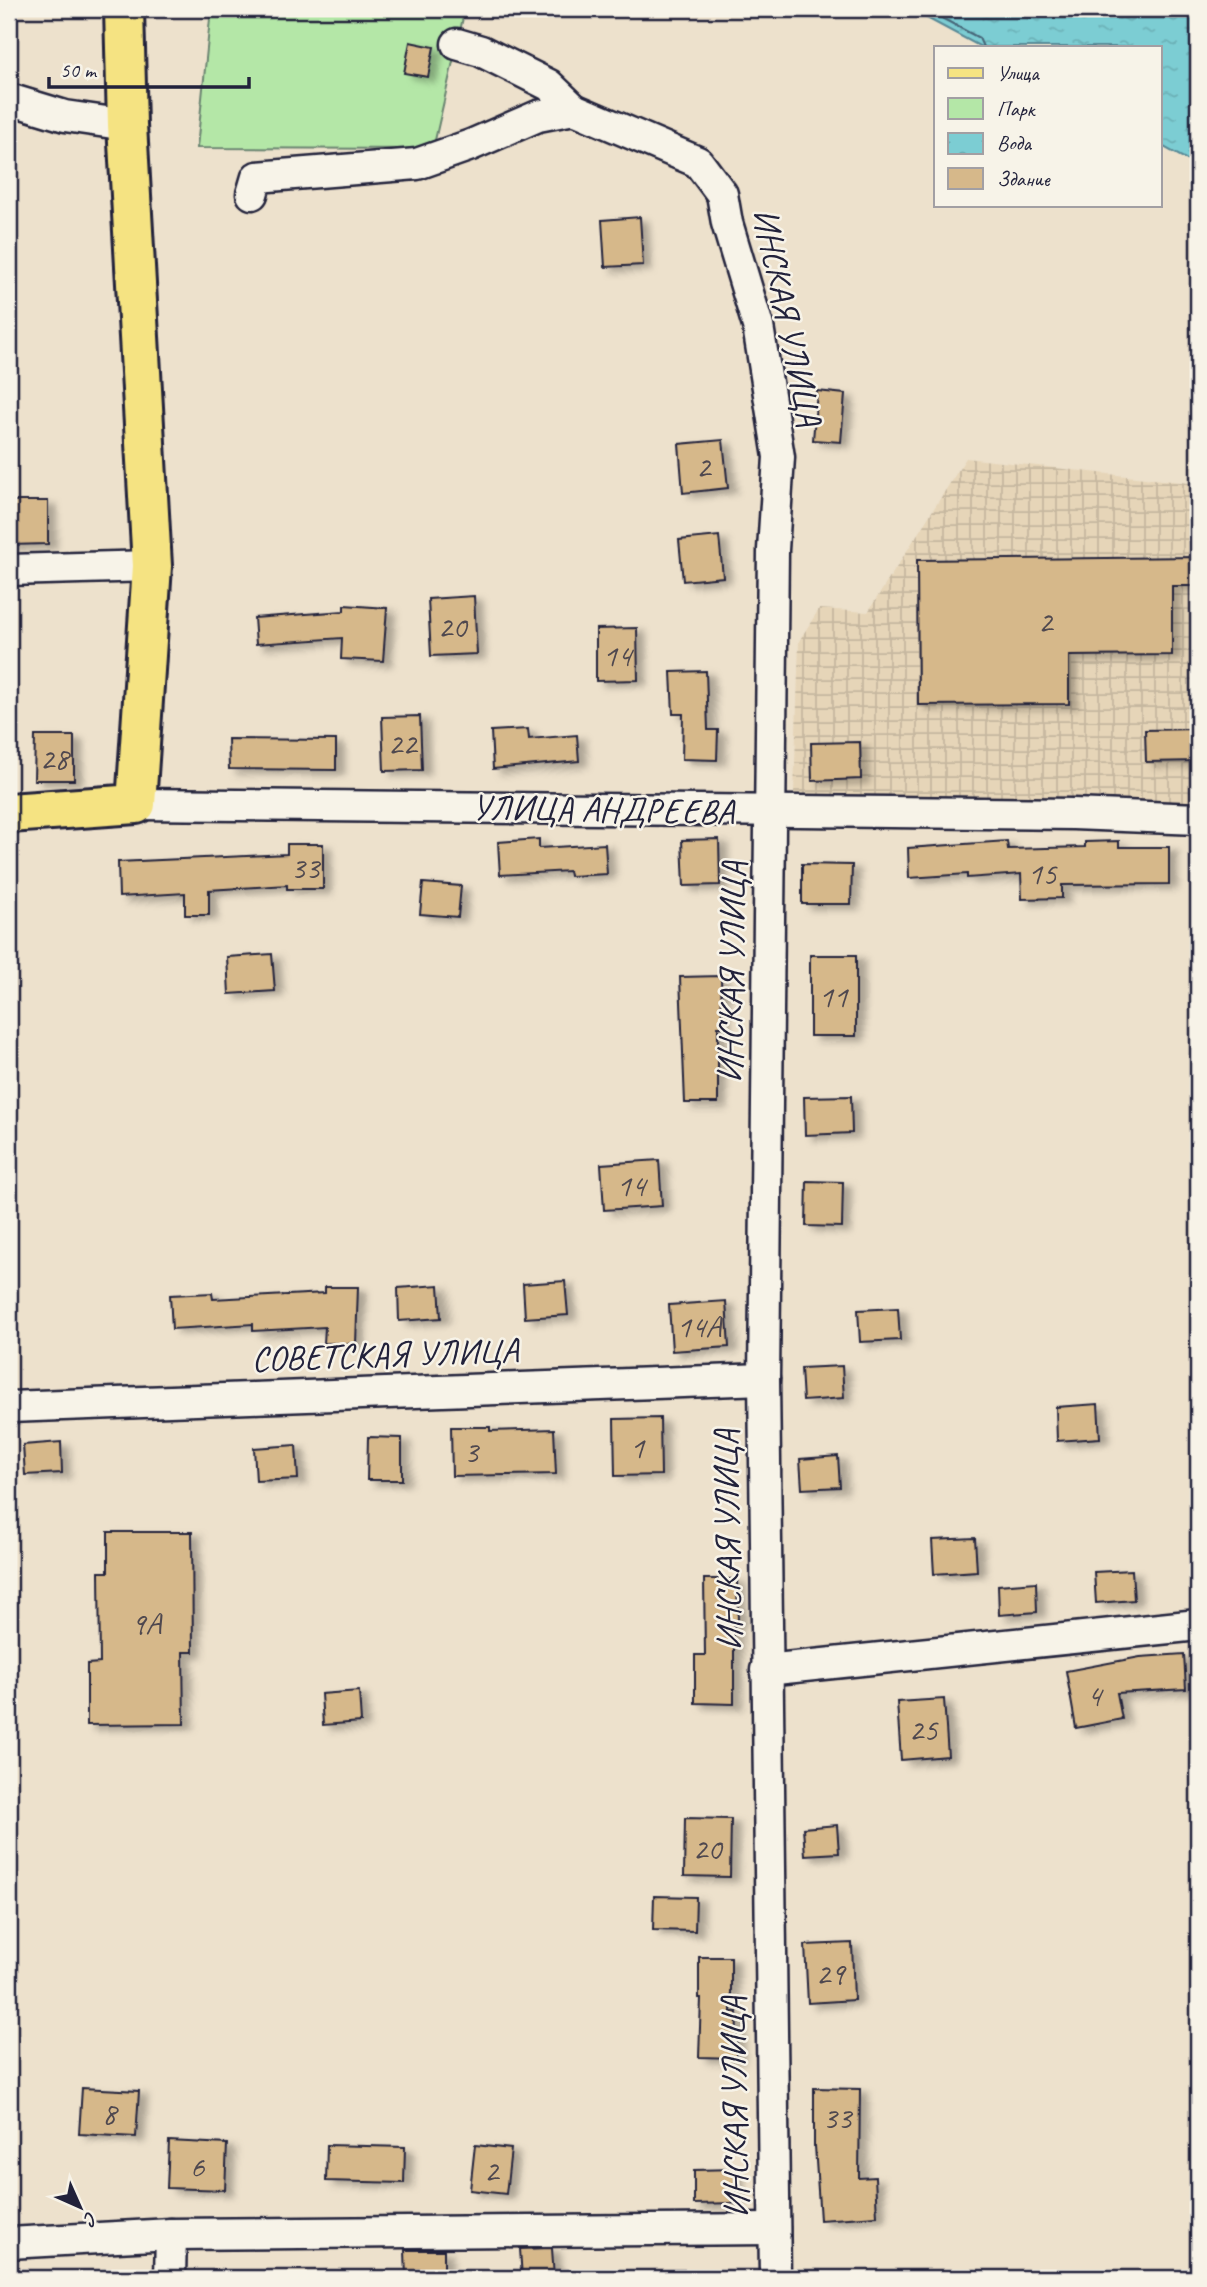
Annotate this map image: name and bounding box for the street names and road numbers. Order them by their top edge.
street label: ИНСКАЯ УЛИЦА [742,204,833,432]
street label: УЛИЦА АНДРЕЕВА [472,785,736,834]
street label: ИНСКАЯ УЛИЦА [707,859,756,1083]
street label: СОВЕТСКАЯ УЛИЦА [251,1327,521,1382]
street label: ИНСКАЯ УЛИЦА [703,1427,752,1651]
street label: ИНСКАЯ УЛИЦА [710,1994,759,2218]

